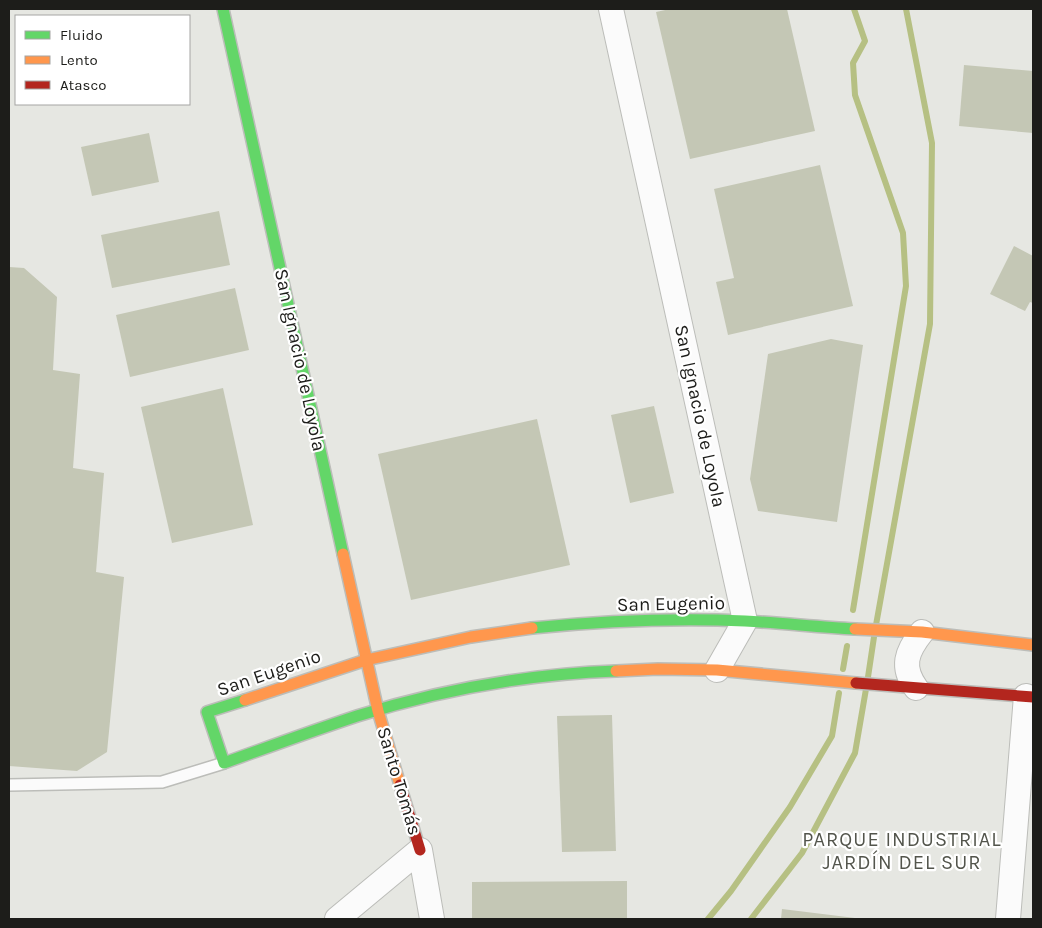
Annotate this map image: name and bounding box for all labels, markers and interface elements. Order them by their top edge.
legend [15,15,190,105]
text: Fluido [60,26,103,44]
text: Lento [60,51,98,69]
text: Atasco [60,76,106,94]
street label: San Ignacio de Loyola [270,267,330,453]
street label: San Ignacio de Loyola [670,323,730,509]
street label: San Eugenio [617,592,725,616]
street label: San Eugenio [214,645,324,701]
street label: Santo Tomás [372,724,426,838]
district label: PARQUE INDUSTRIAL JARDÍN DEL SUR [802,828,1002,874]

